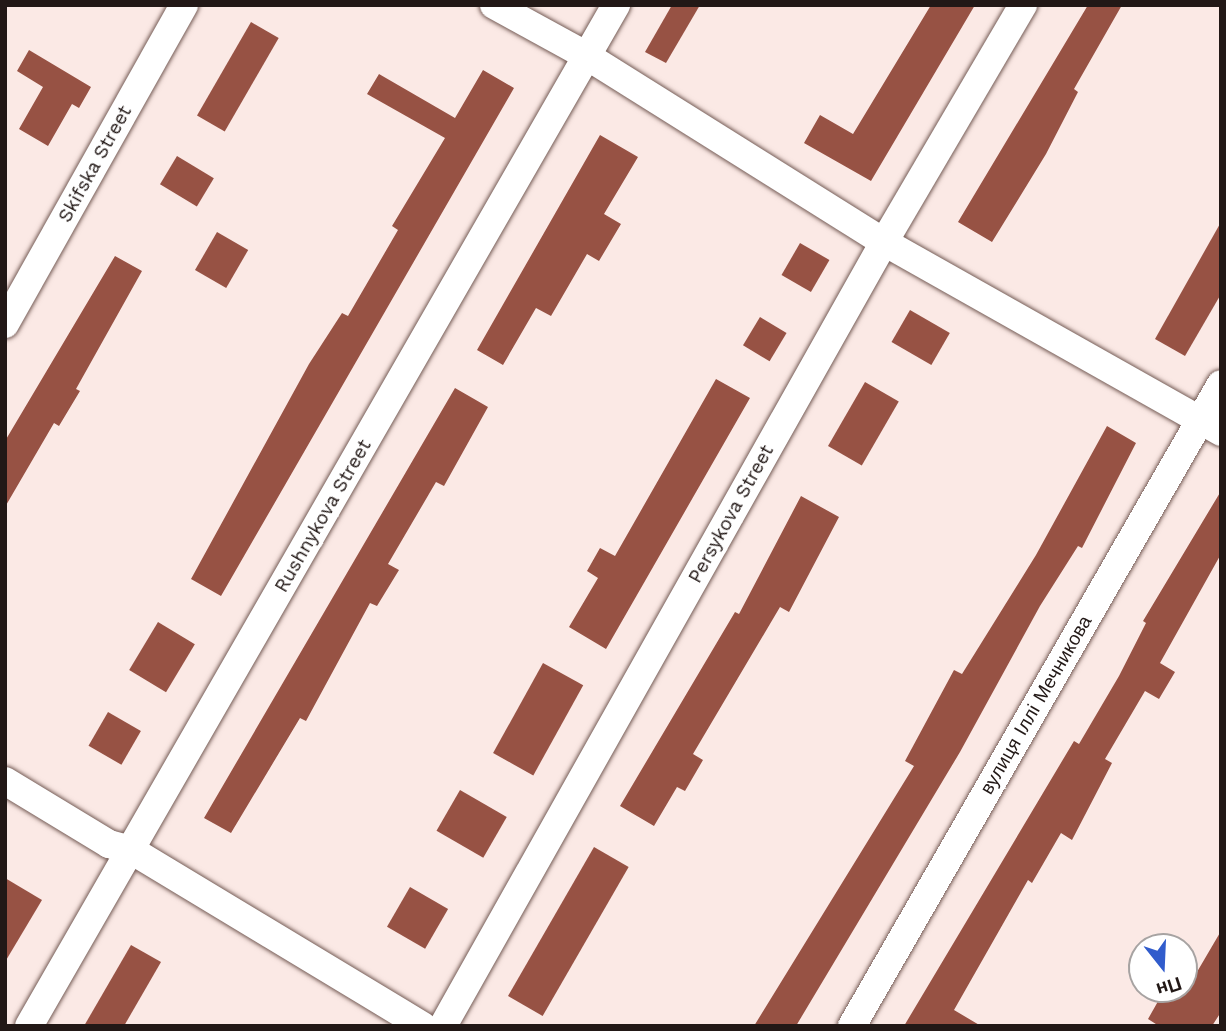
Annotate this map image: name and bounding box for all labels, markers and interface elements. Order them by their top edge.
street label: Skifska Street [53,101,137,227]
street label: Rushnykova Street [270,435,376,597]
street label: Persykova Street [683,441,779,587]
street label: вулиця Іллі Мечникова [975,611,1097,799]
north arrow [1128,933,1198,1003]
text: Пн [1154,972,1185,1001]

